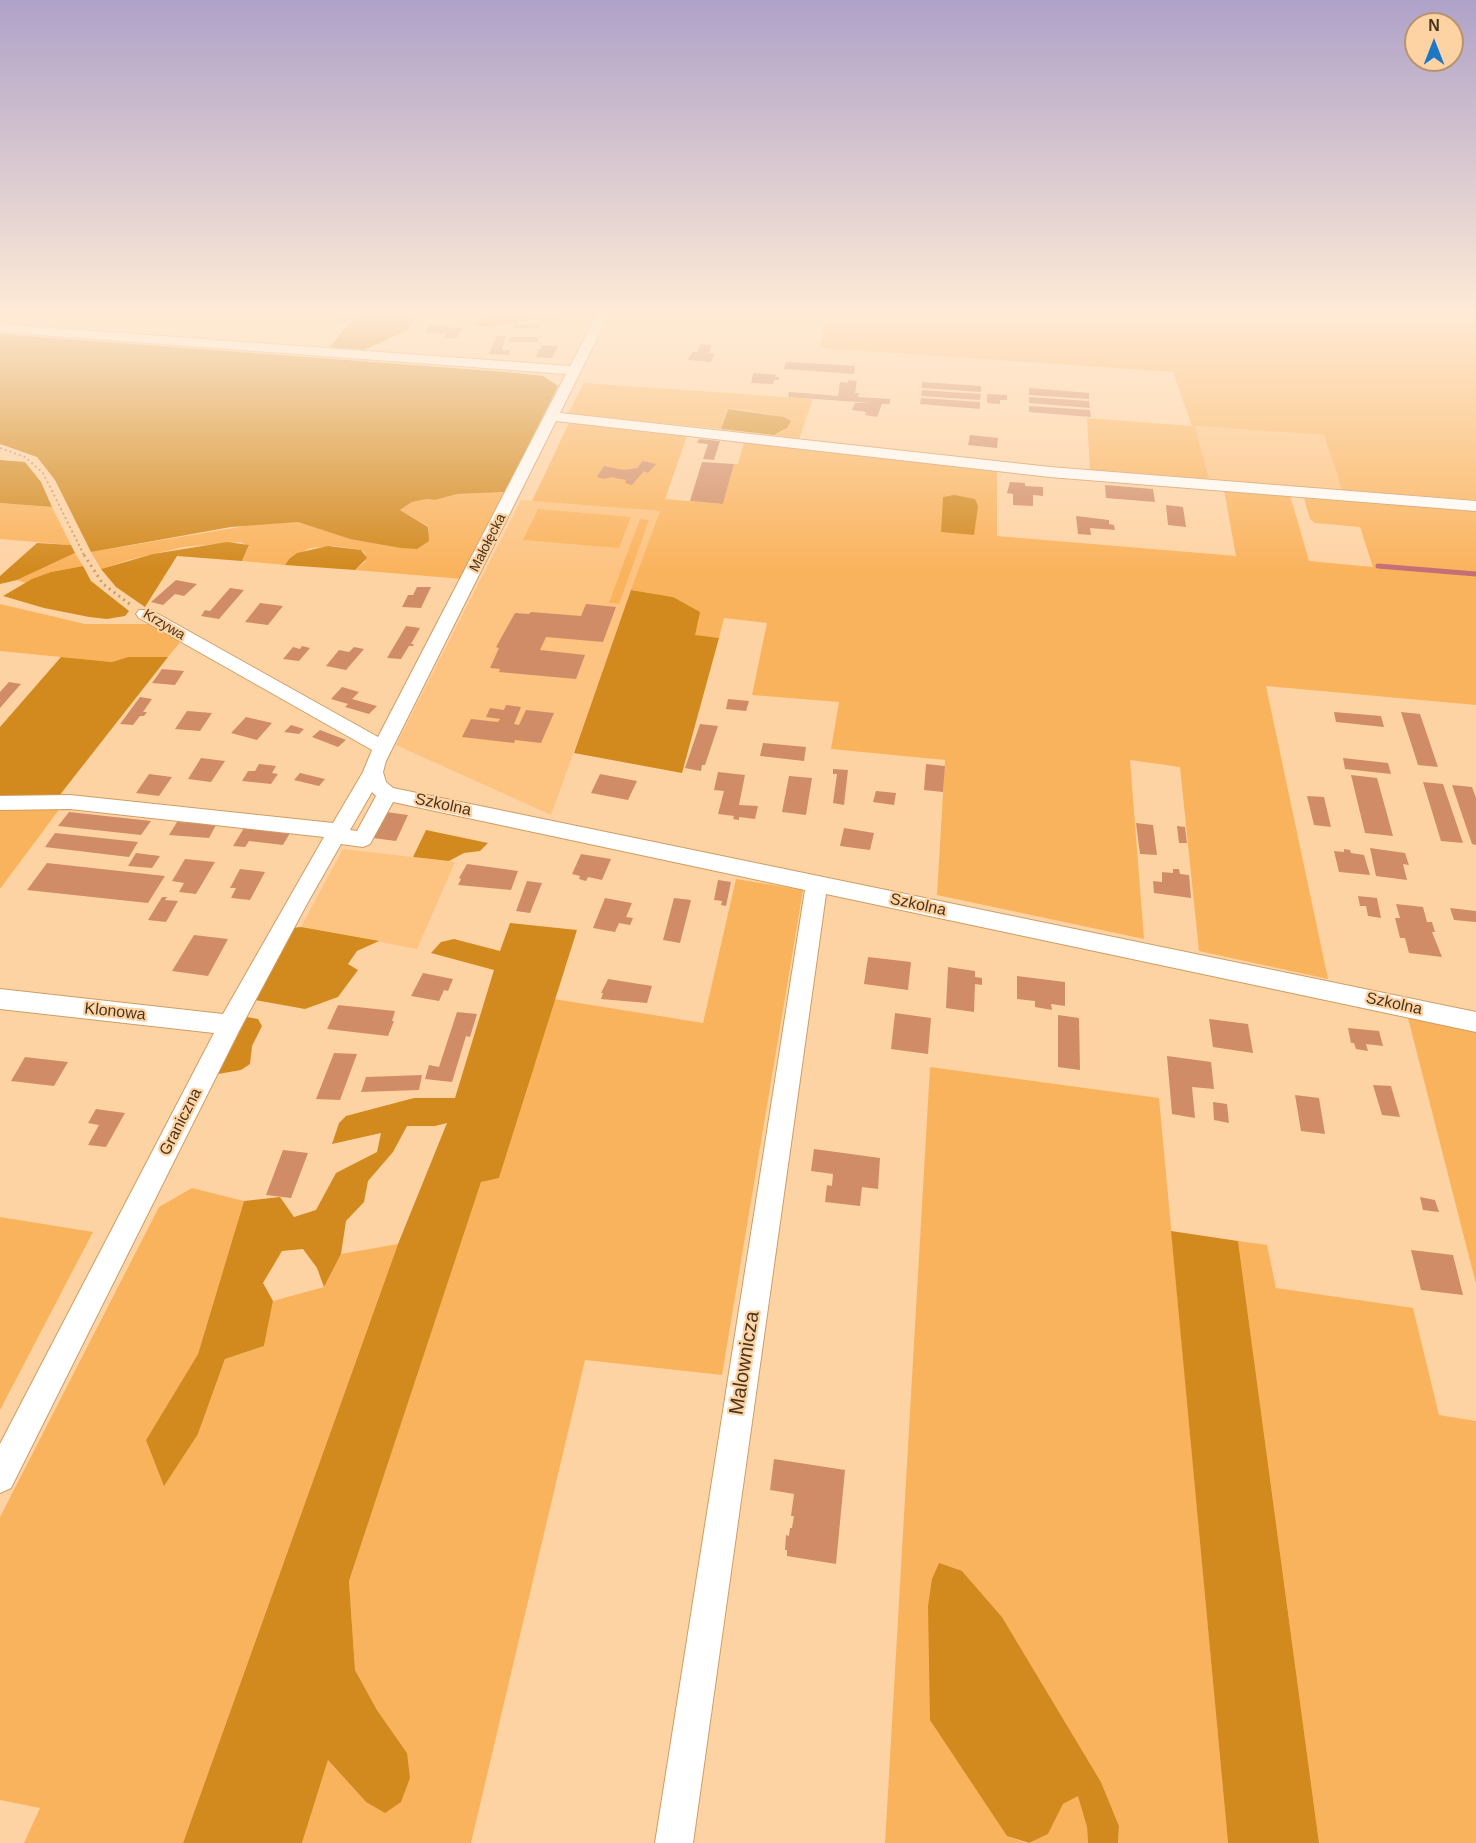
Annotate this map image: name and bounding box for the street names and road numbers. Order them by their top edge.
street label: Małołęcka [466,511,510,575]
street label: Krzywa [140,606,188,644]
street label: Szkolna [413,790,473,820]
street label: Szkolna [888,890,948,920]
street label: Szkolna [1364,989,1424,1019]
street label: Klonowa [83,999,147,1025]
street label: Graniczna [156,1085,206,1159]
street label: Malownicza [725,1310,765,1416]

